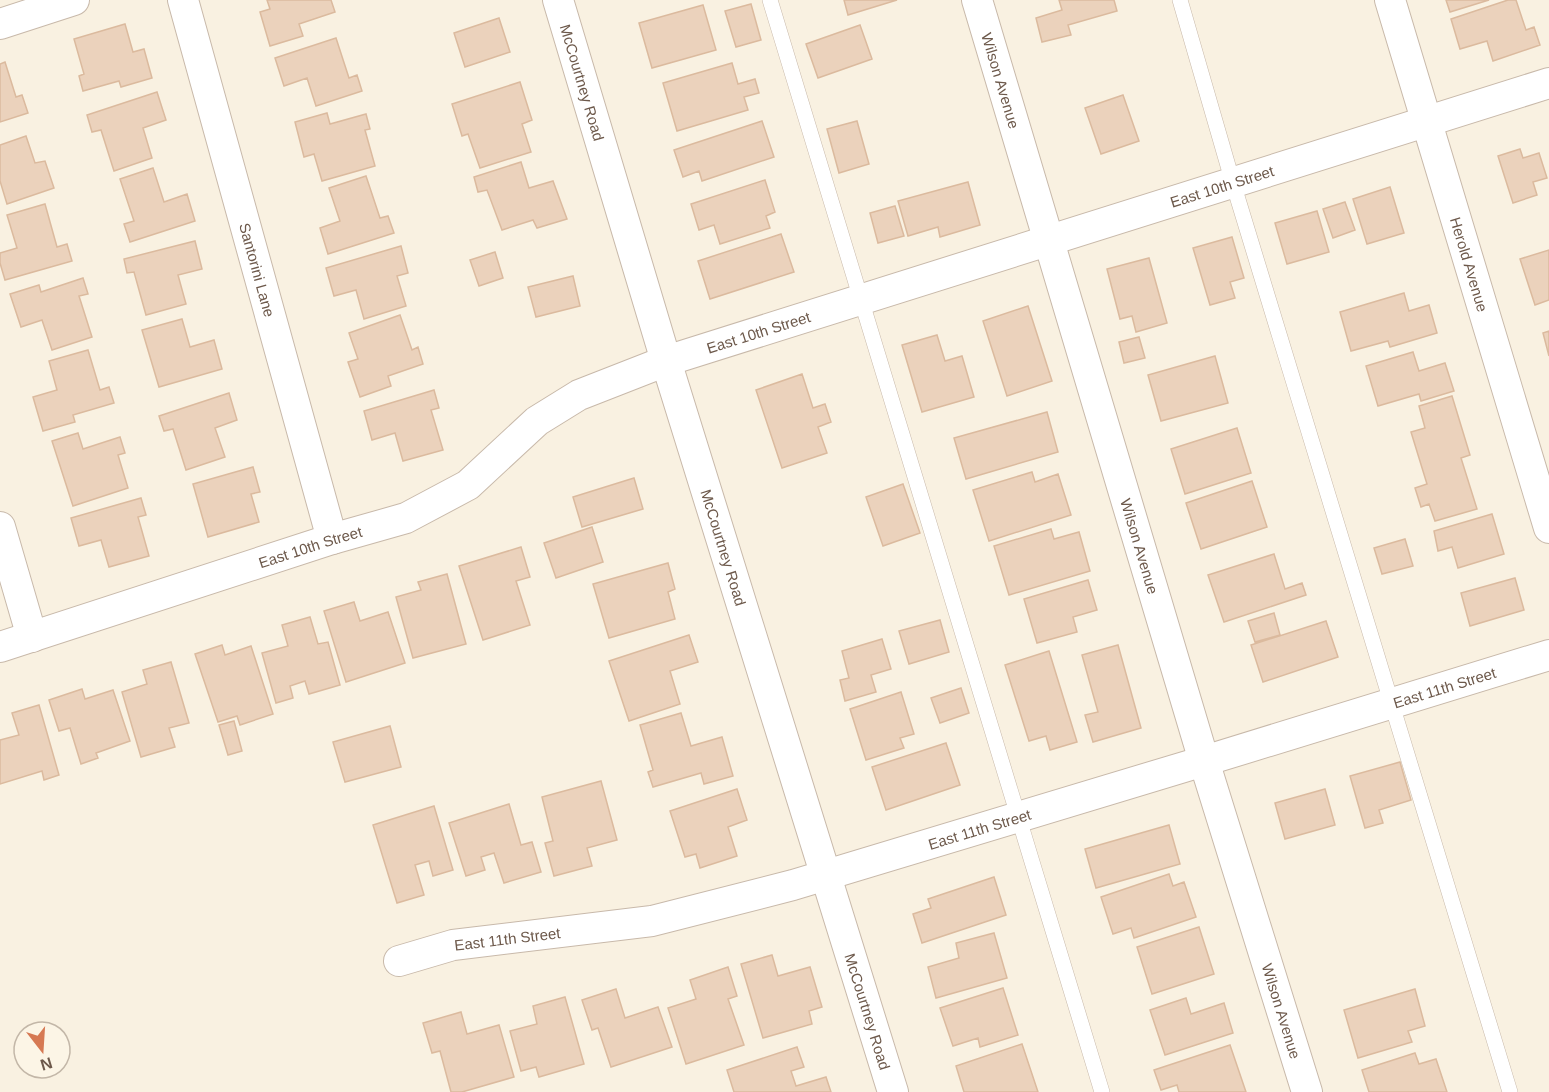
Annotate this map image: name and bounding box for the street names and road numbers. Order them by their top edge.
street label: McCourtney Road [557,22,608,143]
street label: Wilson Avenue [979,31,1023,130]
street label: East 10th Street [1168,161,1277,210]
street label: Herold Avenue [1447,215,1492,314]
street label: Santorini Lane [237,221,279,319]
street label: East 10th Street [704,307,813,356]
street label: McCourtney Road [698,487,750,608]
street label: Wilson Avenue [1118,496,1162,596]
street label: East 10th Street [256,522,365,571]
street label: East 11th Street [1391,663,1499,711]
street label: East 11th Street [926,805,1034,852]
street label: East 11th Street [453,924,562,953]
street label: McCourtney Road [842,951,894,1072]
street label: Wilson Avenue [1259,961,1305,1061]

